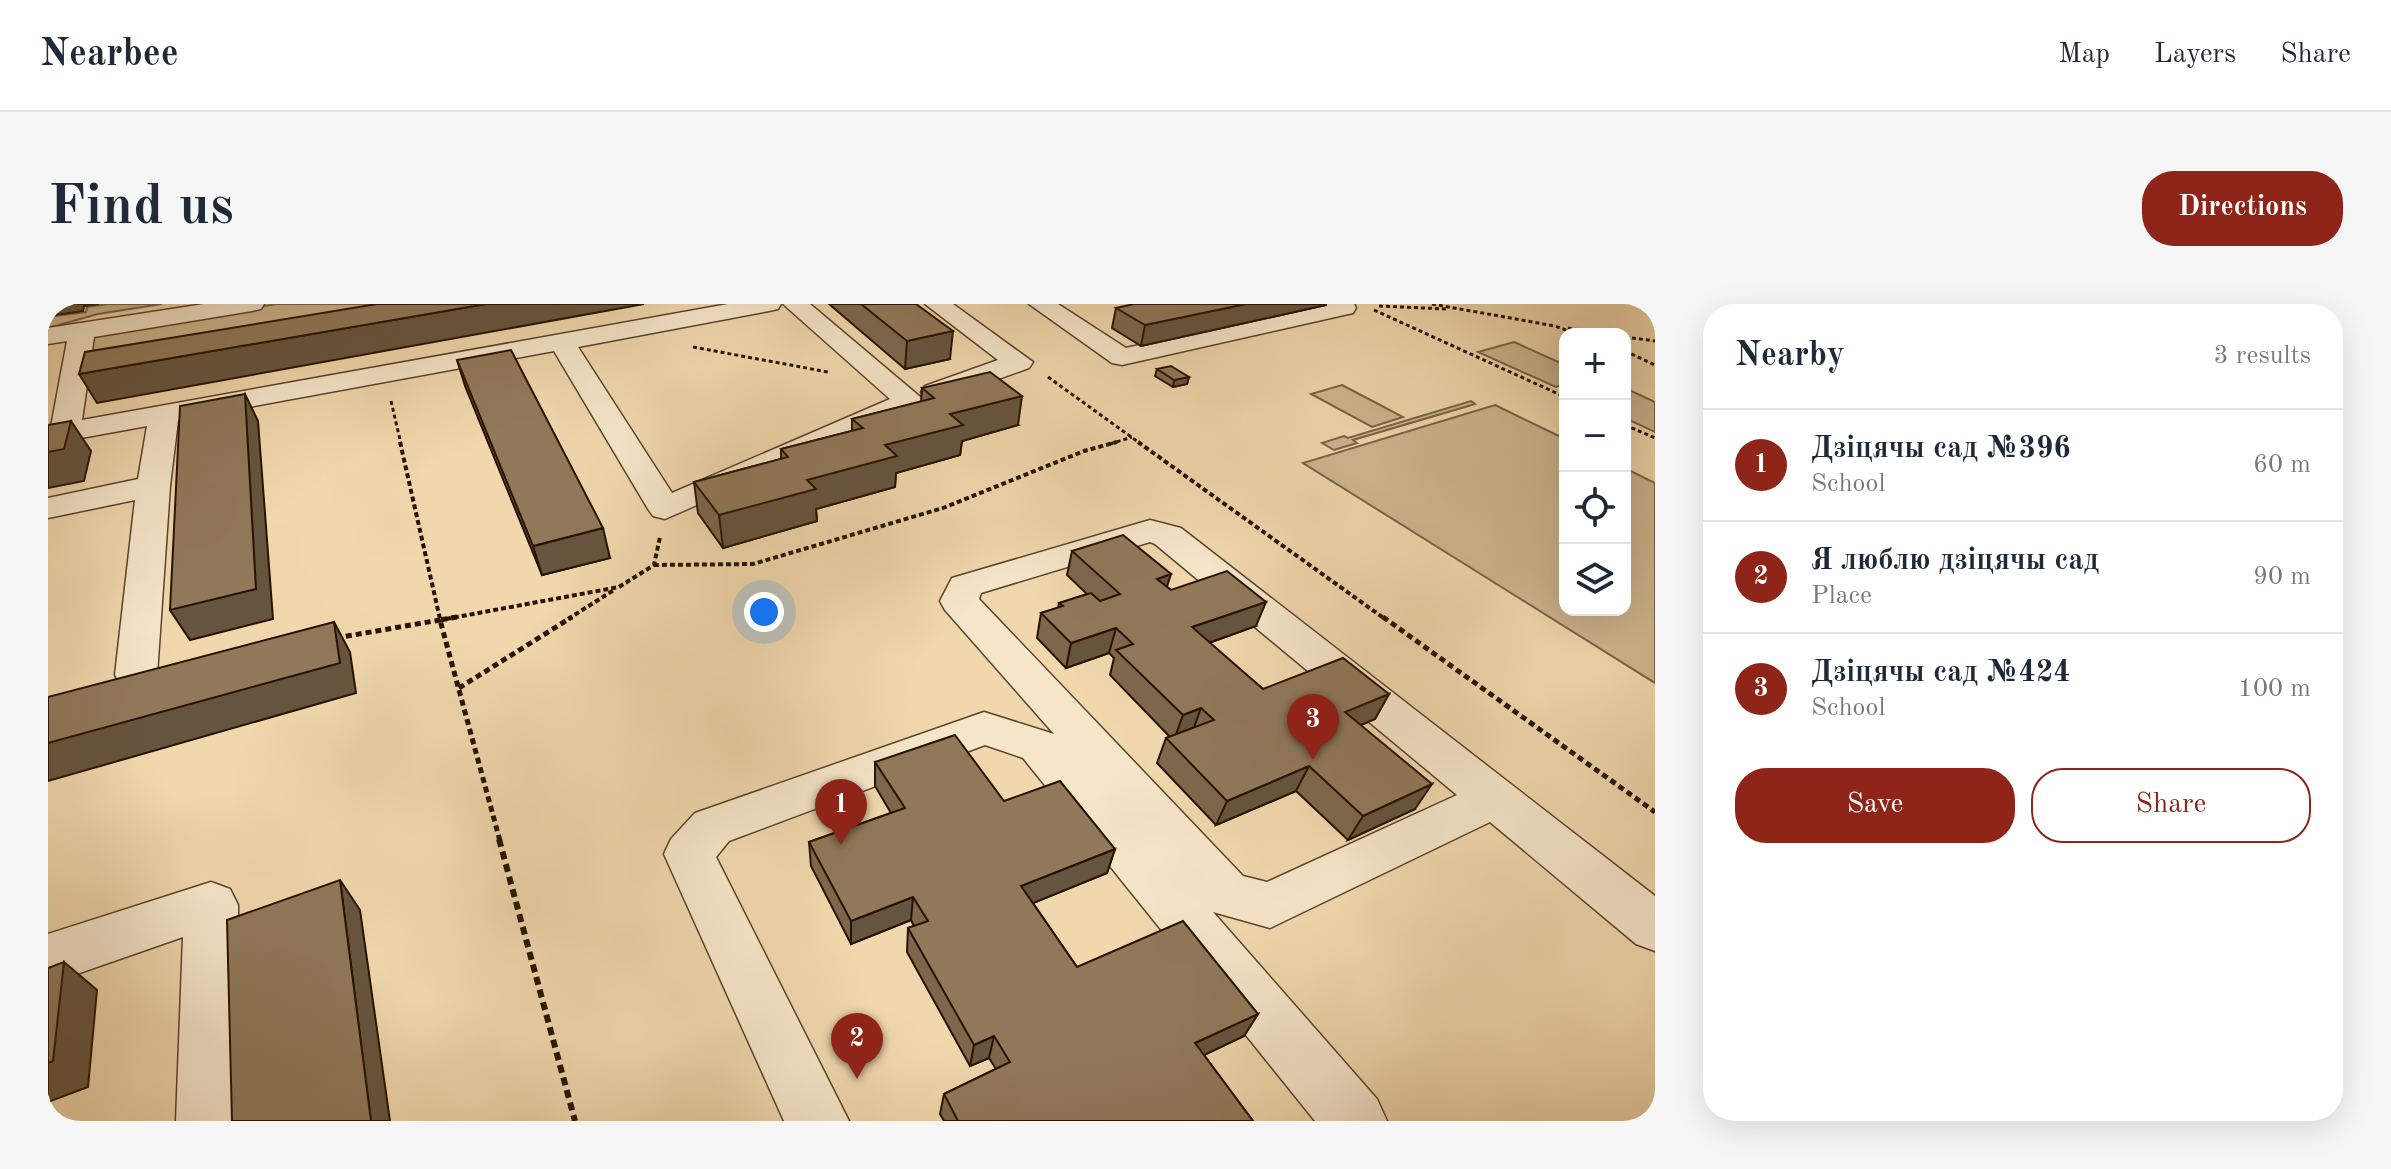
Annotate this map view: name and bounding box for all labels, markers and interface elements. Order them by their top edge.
text: Nearbee [40,36,179,74]
text: Map [2058,41,2110,69]
text: Layers [2154,41,2236,69]
text: Share [2280,41,2351,69]
button: Directions [2142,171,2343,246]
text: Find us [48,180,234,236]
map controls [1559,328,1631,616]
button: + [1559,328,1631,400]
text: Nearby [1735,339,1845,373]
text: 3 results [2213,343,2311,369]
button: − [1559,400,1631,472]
text: Дзіцячы сад №396 [1811,434,2071,464]
text: 1 [1753,452,1769,478]
text: 60 m [2253,452,2311,478]
text: School [1811,471,1885,497]
button: locate [1559,472,1631,544]
button: layers [1559,544,1631,616]
text: Я люблю дзіцячы сад [1811,546,2099,576]
text: 2 [1753,564,1769,590]
text: 90 m [2253,564,2311,590]
text: Place [1811,583,1872,609]
your location [744,592,784,632]
text: Дзіцячы сад №424 [1811,658,2071,688]
text: 3 [1753,676,1769,702]
text: 100 m [2238,676,2311,702]
pin: 3 [1287,694,1339,760]
text: School [1811,695,1885,721]
button: Save [1735,768,2015,843]
button: Share [2031,768,2311,843]
pin: 1 [815,779,867,845]
pin: 2 [831,1013,883,1079]

